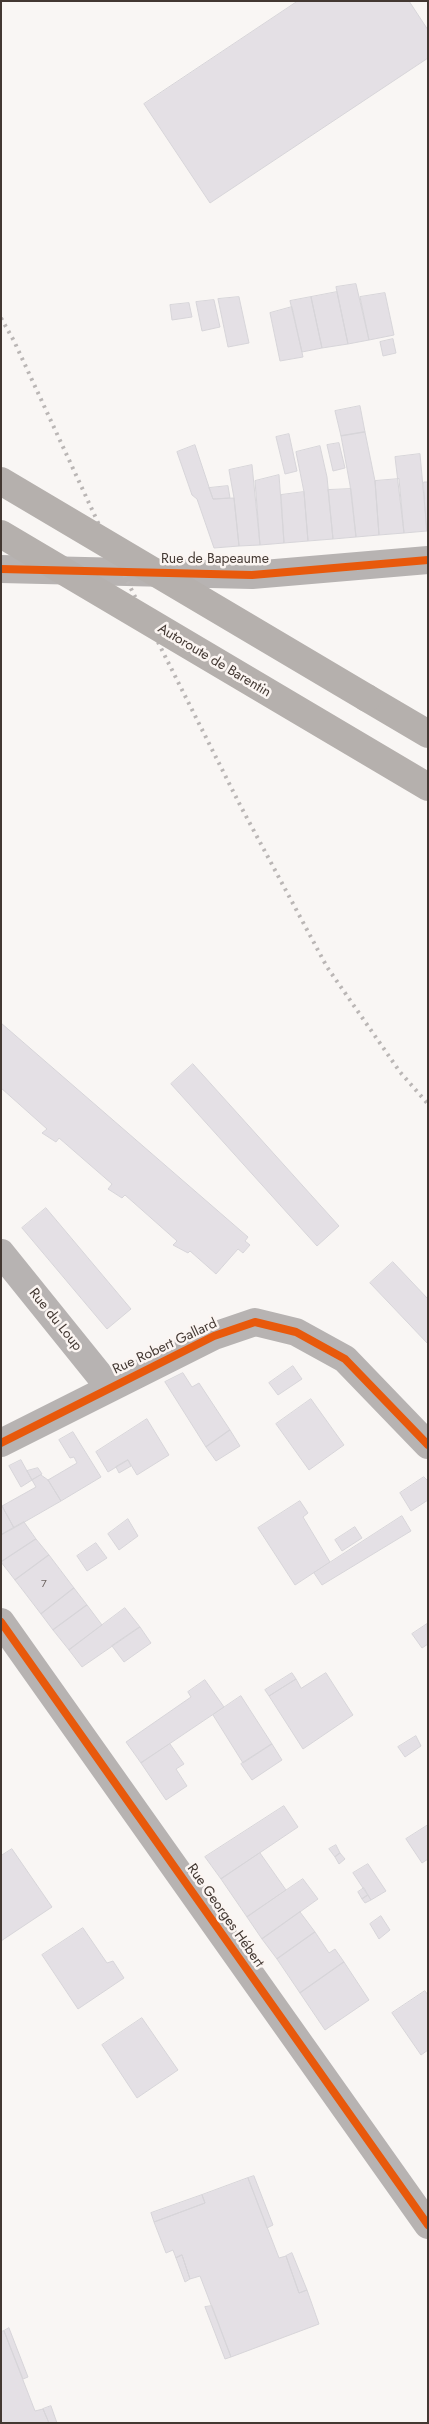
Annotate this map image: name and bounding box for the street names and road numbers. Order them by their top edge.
street label: Rue de Bapeaume [161,552,269,568]
street label: Autoroute de Barentin [154,621,274,701]
street label: Rue du Loup [25,1285,85,1355]
street label: Rue Robert Gallard [110,1315,220,1379]
street label: Rue Georges Hébert [183,1861,267,1971]

